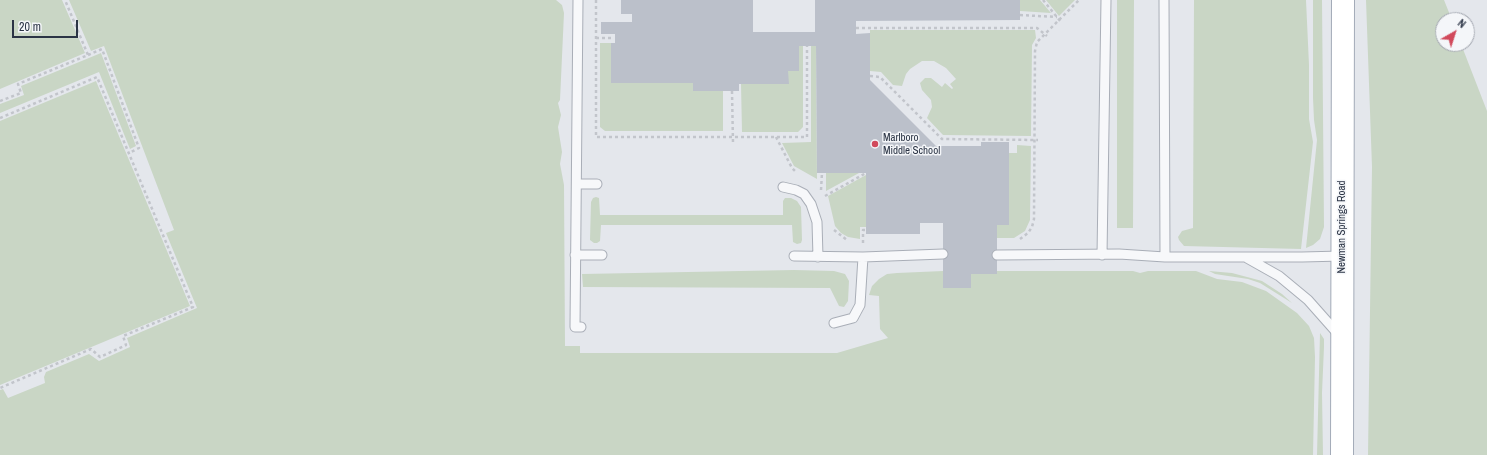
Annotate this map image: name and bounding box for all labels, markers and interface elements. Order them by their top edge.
scale bar [14,12,80,38]
north arrow [1435,12,1475,52]
text: N [1455,16,1469,31]
text: 20 m [19,19,41,35]
place label: Marlboro Middle School [883,131,940,157]
marker: Marlboro Middle School [870,139,880,149]
street label: Newman Springs Road [1335,180,1349,274]

